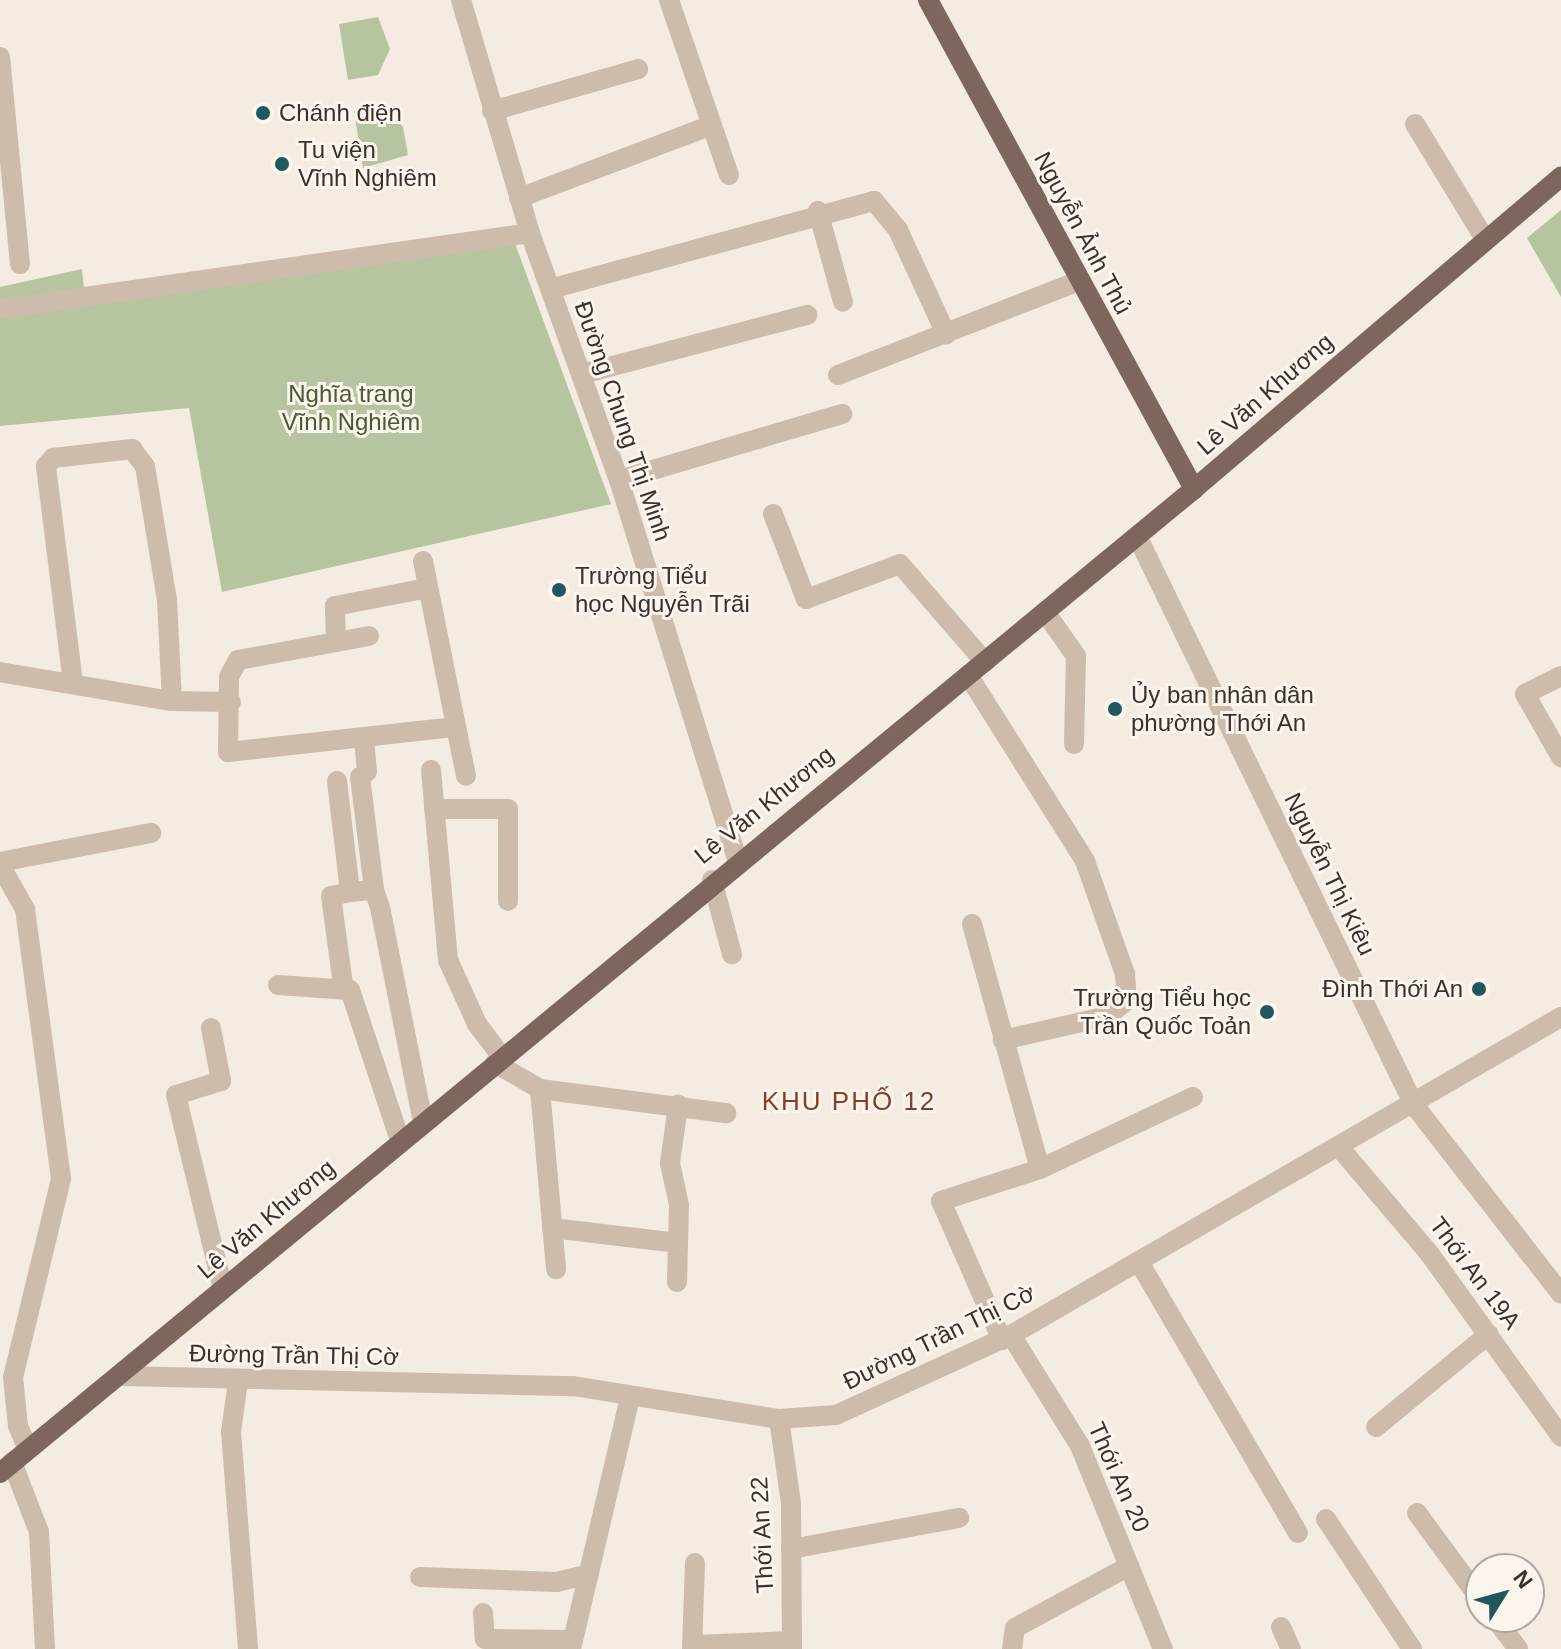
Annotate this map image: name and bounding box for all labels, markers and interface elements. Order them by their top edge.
place label: Chánh điện [279,99,402,127]
marker: Chánh điện [254,104,272,122]
place label: Tu viện Vĩnh Nghiêm [298,136,437,192]
street label: Nguyễn Ảnh Thủ [1028,147,1138,319]
marker: Tu viện Vĩnh Nghiêm [273,155,291,173]
street label: Đường Chung Thị Minh [568,297,678,545]
street label: Lê Văn Khương [1191,327,1339,461]
park label: Nghĩa trang Vĩnh Nghiêm [282,380,420,436]
place label: Trường Tiểu học Nguyễn Trãi [575,562,750,618]
marker: Trường Tiểu học Nguyễn Trãi [550,581,568,599]
place label: Ủy ban nhân dân phường Thới An [1131,681,1314,737]
marker: Ủy ban nhân dân phường Thới An [1106,700,1124,718]
street label: Lê Văn Khương [689,740,839,870]
street label: Nguyễn Thị Kiêu [1278,788,1382,960]
place label: Đình Thới An [1321,975,1463,1003]
marker: Đình Thới An [1470,980,1488,998]
place label: Trường Tiểu học Trần Quốc Toản [1073,984,1251,1040]
marker: Trường Tiểu học Trần Quốc Toản [1258,1003,1276,1021]
district label: KHU PHỐ 12 [762,1086,936,1118]
street label: Lê Văn Khương [191,1153,341,1285]
street label: Thới An 19A [1423,1211,1527,1335]
street label: Đường Trần Thị Cờ [838,1278,1040,1396]
street label: Đường Trần Thị Cờ [188,1339,400,1371]
street label: Thới An 20 [1082,1417,1156,1537]
street label: Thới An 22 [745,1475,779,1595]
north arrow [1465,1553,1545,1633]
text: N [1508,1566,1538,1593]

